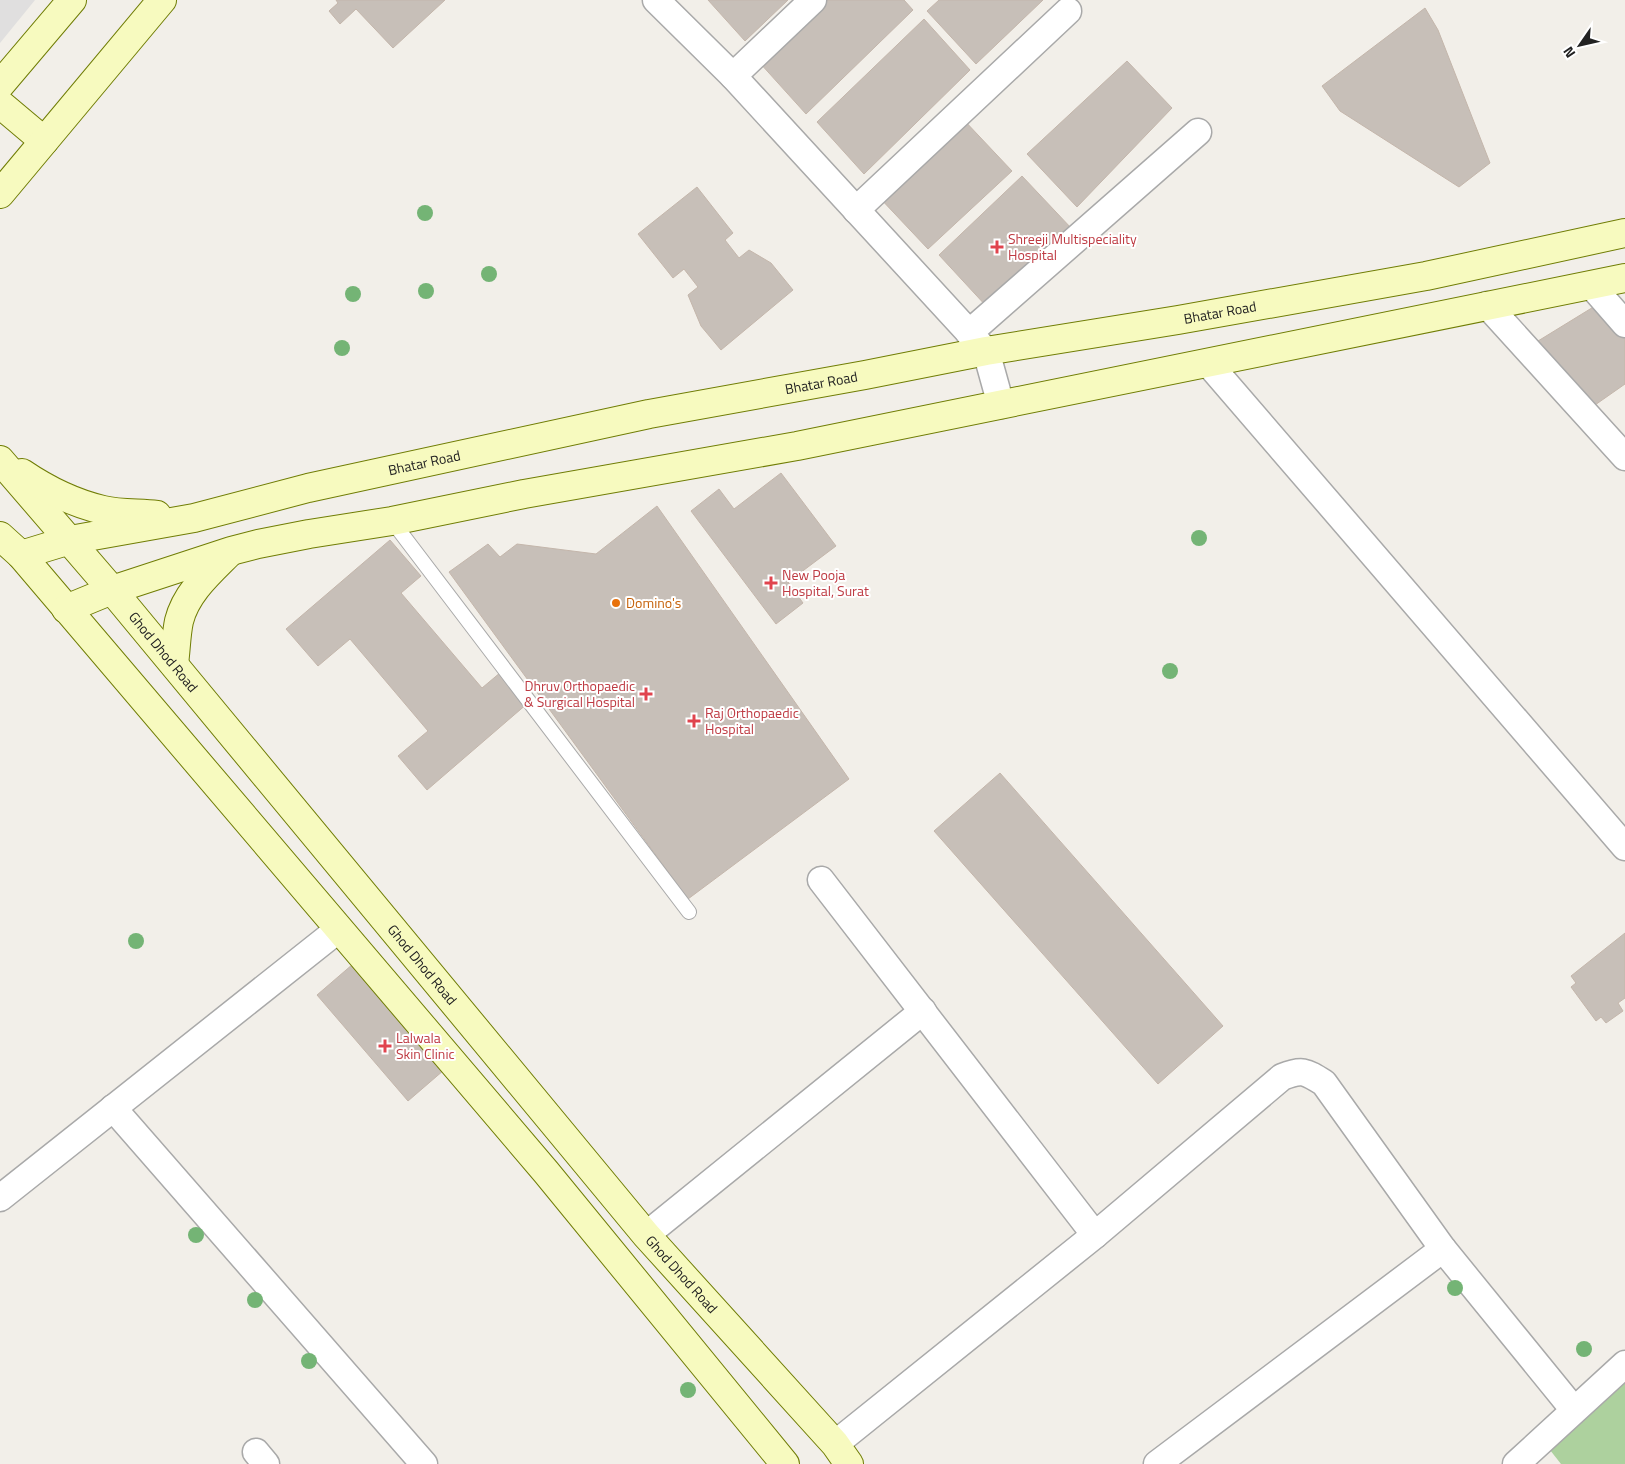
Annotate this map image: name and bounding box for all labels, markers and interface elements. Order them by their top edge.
north arrow [1555,20,1605,70]
text: N [1557,43,1580,62]
place label: Shreeji Multispeciality Hospital [1008,228,1137,265]
marker: Shreeji Multispeciality Hospital [990,240,1004,254]
street label: Bhatar Road [1182,295,1258,329]
street label: Bhatar Road [783,366,859,399]
street label: Bhatar Road [386,444,462,480]
place label: New Pooja Hospital, Surat [782,564,869,601]
marker: New Pooja Hospital, Surat [764,576,778,590]
place label: Domino's [626,592,681,613]
marker: Domino's [610,597,622,609]
street label: Ghod Dhod Road [124,607,203,696]
place label: Dhruv Orthopaedic & Surgical Hospital [524,675,635,712]
marker: Dhruv Orthopaedic & Surgical Hospital [639,687,653,701]
place label: Raj Orthopaedic Hospital [705,702,799,739]
marker: Raj Orthopaedic Hospital [687,714,701,728]
street label: Ghod Dhod Road [383,920,462,1009]
place label: Lalwala Skin Clinic [396,1027,455,1064]
marker: Lalwala Skin Clinic [378,1039,392,1053]
street label: Ghod Dhod Road [641,1230,723,1318]

